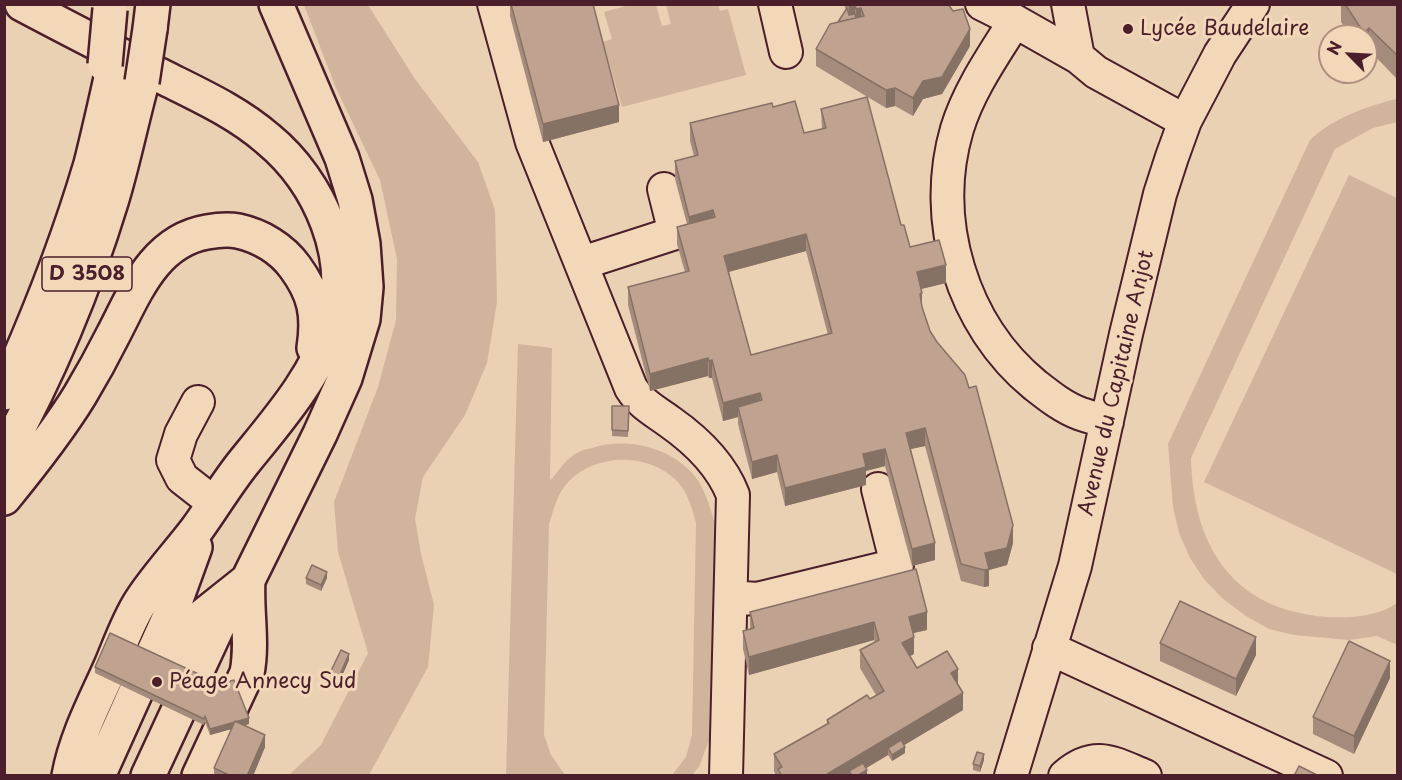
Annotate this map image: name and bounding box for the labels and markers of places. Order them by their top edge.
place label: Lycée Baudelaire [1140,16,1309,42]
marker: Lycée Baudelaire [1121,22,1135,36]
place label: Péage Annecy Sud [169,669,356,695]
marker: Péage Annecy Sud [150,675,164,689]

